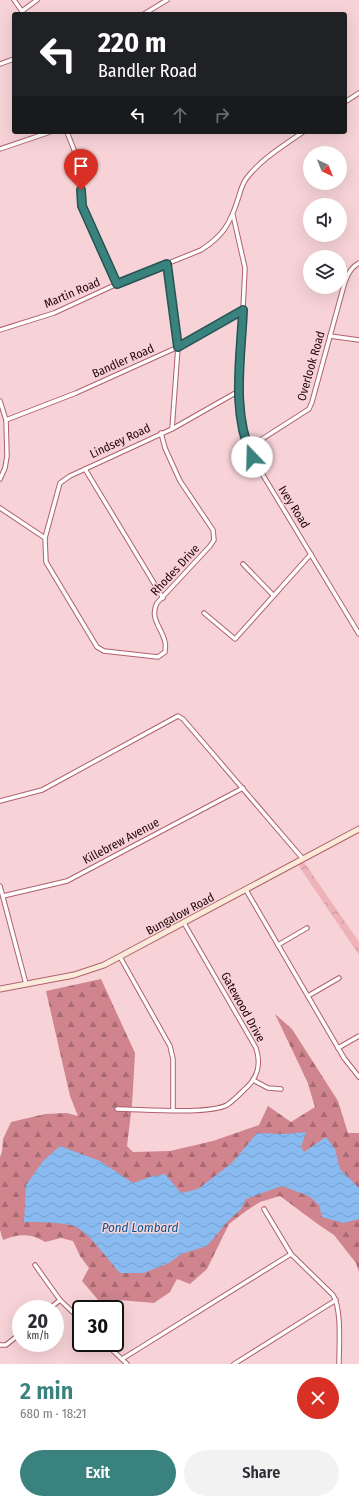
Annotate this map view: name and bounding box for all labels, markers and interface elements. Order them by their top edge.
text: 220 m [98,26,166,59]
icon: left [32,28,84,80]
text: Bandler Road [98,60,197,82]
icon: left [127,104,149,126]
icon: ahead [169,104,191,126]
icon: right [211,104,233,126]
north arrow [303,146,347,190]
map controls [303,146,347,294]
pin [64,149,98,190]
icon: arrive [70,155,92,177]
button: sound [303,198,347,242]
button: layers [303,250,347,294]
street label: Martin Road [42,275,102,311]
street label: Overlook Road [294,329,328,403]
street label: Bandler Road [90,341,156,381]
street label: Lindsey Road [88,421,152,461]
position arrow [231,436,273,478]
street label: Ivey Road [276,483,312,531]
street label: Rhodes Drive [148,541,202,599]
street label: Killebrew Avenue [80,815,162,867]
street label: Bungalow Road [143,890,217,938]
street label: Gatewood Drive [218,970,268,1044]
water label: Pond Lombard [102,1220,178,1235]
speed limit sign: 30 [72,1300,124,1352]
text: 20 [28,1309,48,1333]
text: km/h [27,1330,49,1342]
text: 2 min [20,1377,73,1405]
button: close [297,1377,339,1419]
text: 680 m · 18:21 [20,1406,86,1421]
button: Exit [20,1450,176,1496]
button: Share [184,1450,339,1496]

